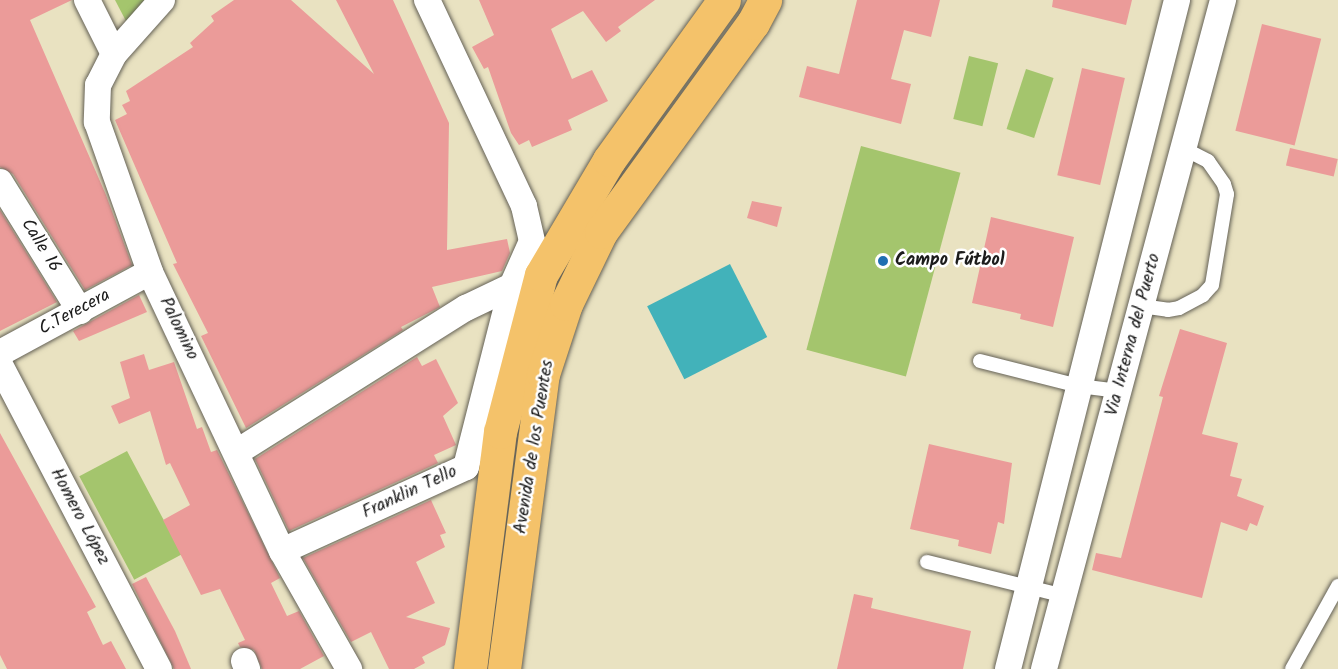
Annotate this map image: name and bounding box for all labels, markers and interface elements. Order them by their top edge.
street label: Calle 16 [15,215,65,277]
place label: Campo Fútbol [895,250,1005,272]
street label: Via Interna del Puerto [1102,251,1166,419]
marker: Campo Fútbol [876,254,890,268]
street label: C.Terecera [36,285,114,341]
street label: Palomino [154,294,202,364]
street label: Avenida de los Puentes [511,359,559,535]
street label: Franklin Tello [359,462,461,524]
street label: Homero López [44,465,114,569]

